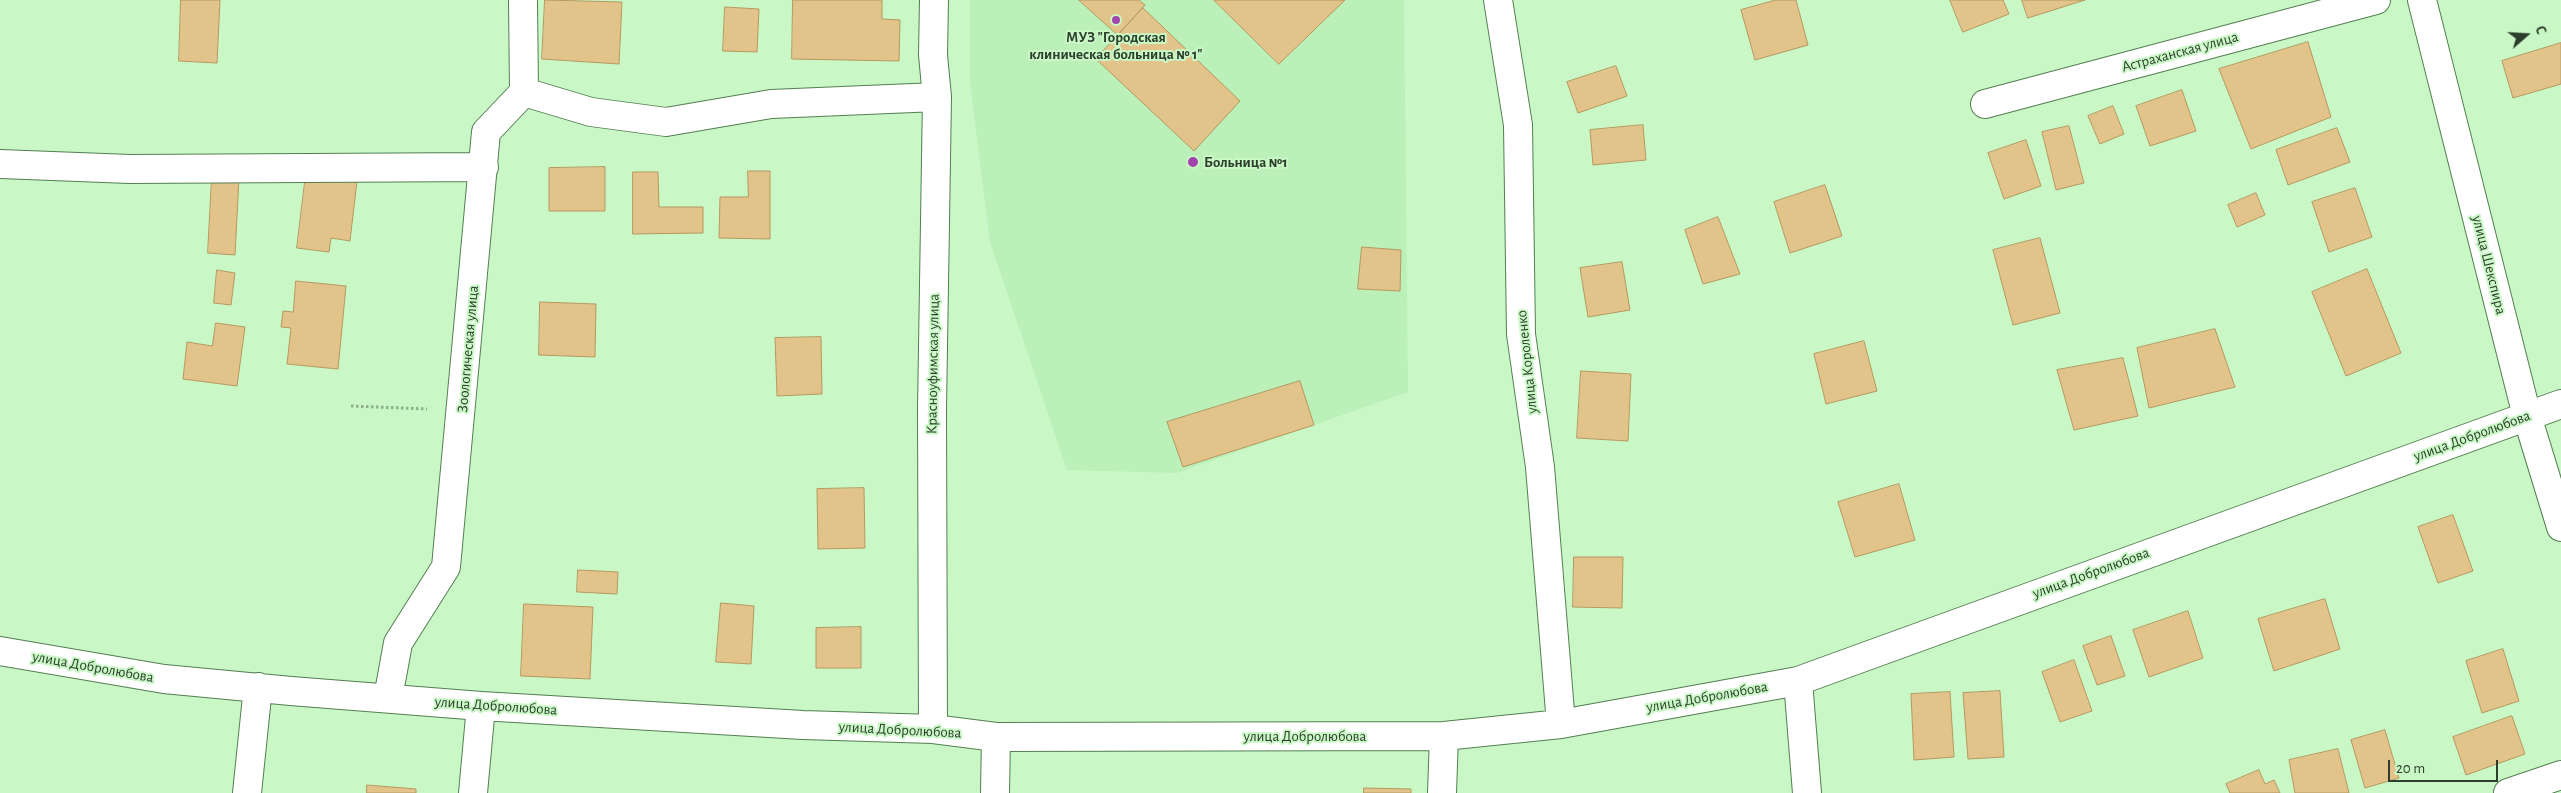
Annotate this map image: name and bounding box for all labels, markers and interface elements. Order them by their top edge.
north arrow [2501,10,2551,60]
marker: МУЗ "Городская клиническая больница № 1" [1110,14,1122,26]
text: С [2532,24,2548,36]
place label: МУЗ "Городская клиническая больница № 1" [1029,28,1203,63]
street label: Астраханская улица [2120,28,2240,76]
place label: Больница №1 [1204,153,1288,171]
marker: Больница №1 [1186,155,1200,169]
street label: улица Шекспира [2468,214,2510,316]
street label: Зоологическая улица [453,285,483,413]
street label: Красноуфимская улица [923,294,943,434]
street label: улица Короленко [1513,309,1541,415]
street label: улица Добролюбова [2411,407,2533,465]
street label: улица Добролюбова [2030,544,2152,602]
street label: улица Добролюбова [31,647,155,687]
street label: улица Добролюбова [1645,677,1769,717]
street label: улица Добролюбова [434,693,558,719]
street label: улица Добролюбова [838,718,962,742]
street label: улица Добролюбова [1244,727,1366,745]
scale bar [2391,750,2501,782]
text: 20 m [2396,761,2425,776]

